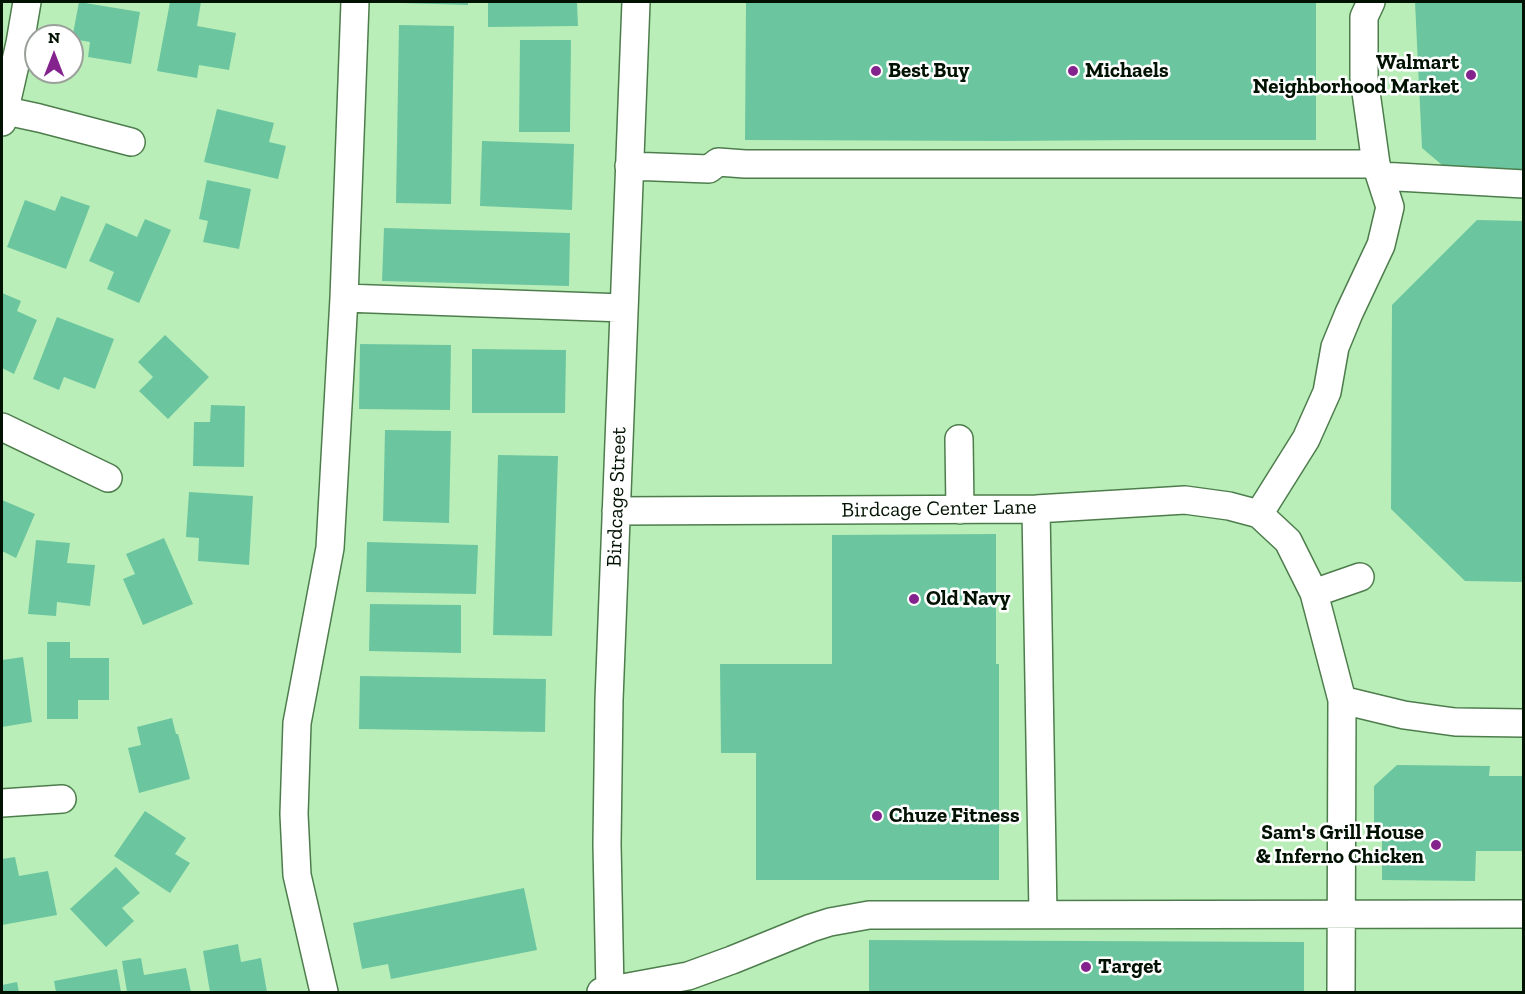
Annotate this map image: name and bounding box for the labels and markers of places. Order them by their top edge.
place label: Walmart Neighborhood Market [1253,50,1459,100]
place label: Best Buy [888,58,969,84]
place label: Michaels [1085,58,1169,84]
marker: Best Buy [869,64,883,78]
marker: Michaels [1066,64,1080,78]
marker: Walmart Neighborhood Market [1464,68,1478,82]
place label: Old Navy [926,586,1010,612]
marker: Old Navy [907,592,921,606]
place label: Chuze Fitness [889,803,1020,829]
marker: Chuze Fitness [870,809,884,823]
place label: Sam's Grill House & Inferno Chicken [1256,820,1424,870]
marker: Sam's Grill House & Inferno Chicken [1429,838,1443,852]
place label: Target [1098,954,1162,980]
marker: Target [1079,960,1093,974]

